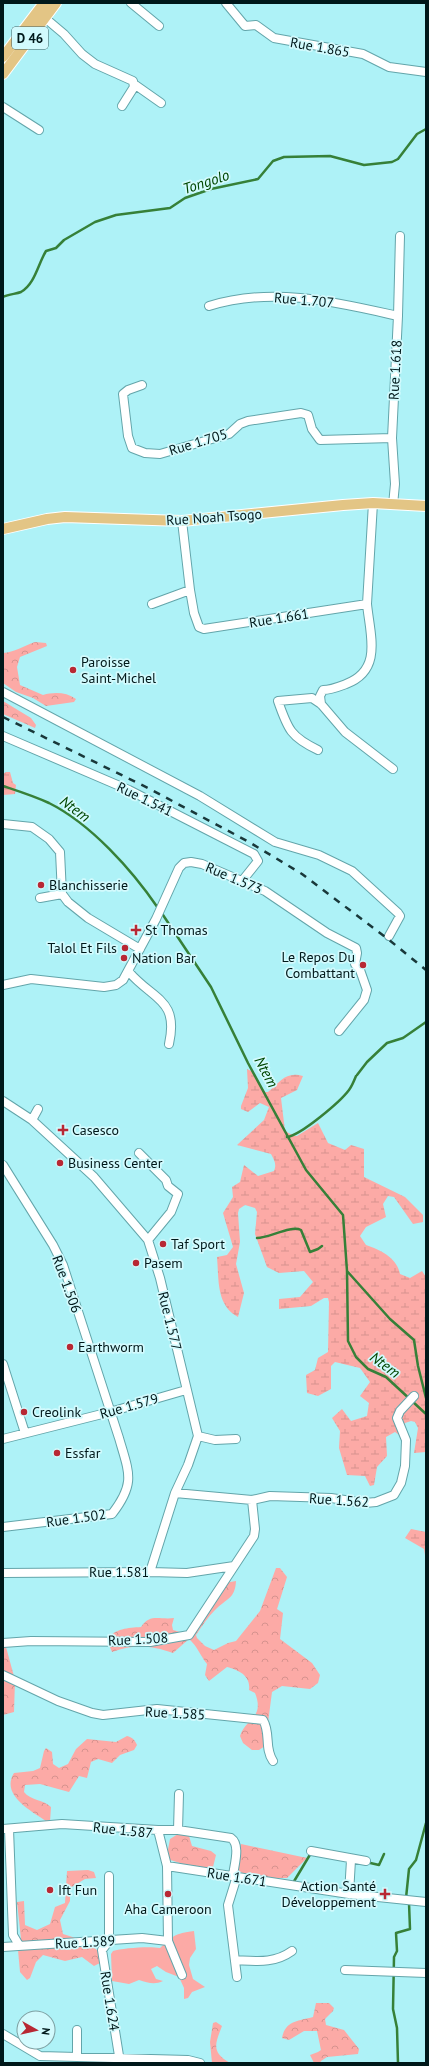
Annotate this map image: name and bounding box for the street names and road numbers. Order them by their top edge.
road number: D 46 [12,27,48,49]
street label: Rue 1.865 [289,33,351,61]
street label: Rue 1.707 [273,288,335,312]
street label: Rue 1.618 [384,340,406,400]
street label: Rue 1.705 [167,425,229,459]
street label: Rue Noah Tsogo [165,505,263,529]
street label: Rue 1.661 [248,604,310,632]
street label: Rue 1.541 [114,778,176,820]
street label: Rue 1.573 [203,858,265,898]
street label: Rue 1.506 [48,1253,86,1315]
street label: Rue 1.577 [154,1290,186,1352]
street label: Rue 1.579 [98,1389,160,1423]
street label: Rue 1.562 [308,1489,370,1511]
street label: Rue 1.502 [45,1505,107,1531]
street label: Rue 1.581 [89,1563,149,1581]
street label: Rue 1.508 [108,1628,168,1650]
street label: Rue 1.585 [145,1702,205,1724]
street label: Rue 1.587 [92,1818,154,1842]
street label: Rue 1.671 [206,1863,268,1891]
street label: Rue 1.589 [55,1931,115,1953]
street label: Rue 1.624 [96,1970,124,2032]

